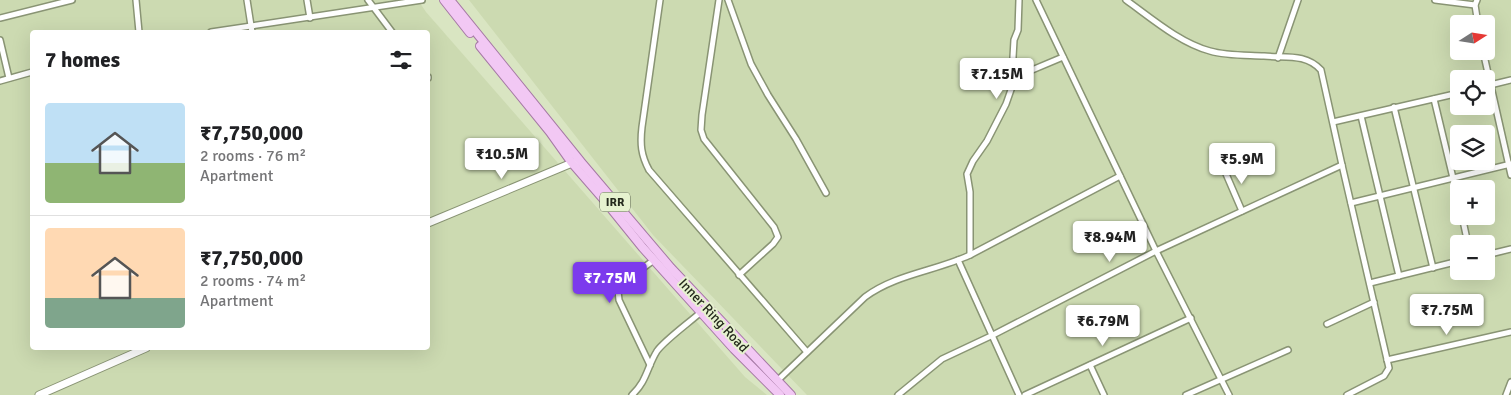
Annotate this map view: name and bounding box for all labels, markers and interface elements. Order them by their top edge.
north arrow [1450,15,1495,60]
map controls [1450,15,1495,280]
icon: filters [387,46,415,74]
text: 7 homes [45,47,120,73]
pin: ₹7.15M [956,58,1038,100]
text: ₹7.15M [971,64,1023,84]
button: locate [1450,70,1495,115]
text: ₹7,750,000 [200,120,303,146]
icon: home [85,123,145,183]
button: layers [1450,125,1495,170]
pin: ₹10.5M [461,138,543,180]
pin: ₹5.9M [1207,142,1277,185]
text: ₹10.5M [476,144,528,164]
text: 2 rooms · 76 m² [200,146,306,166]
text: ₹5.9M [1220,149,1264,169]
text: Apartment [200,166,273,186]
button: + [1450,180,1495,225]
road number: IRR [600,192,630,212]
pin: ₹8.94M [1069,220,1151,263]
text: ₹8.94M [1084,227,1136,247]
button: − [1450,235,1495,280]
text: ₹7,750,000 [200,245,303,271]
icon: home [85,248,145,308]
pin: ₹7.75M [569,262,651,304]
text: ₹7.75M [584,268,636,288]
text: 2 rooms · 74 m² [200,271,306,291]
street label: Inner Ring Road [675,275,752,356]
text: Apartment [200,291,273,311]
pin: ₹7.75M [1406,294,1488,336]
text: ₹7.75M [1421,300,1473,320]
pin: ₹6.79M [1062,304,1144,347]
text: ₹6.79M [1077,311,1129,331]

